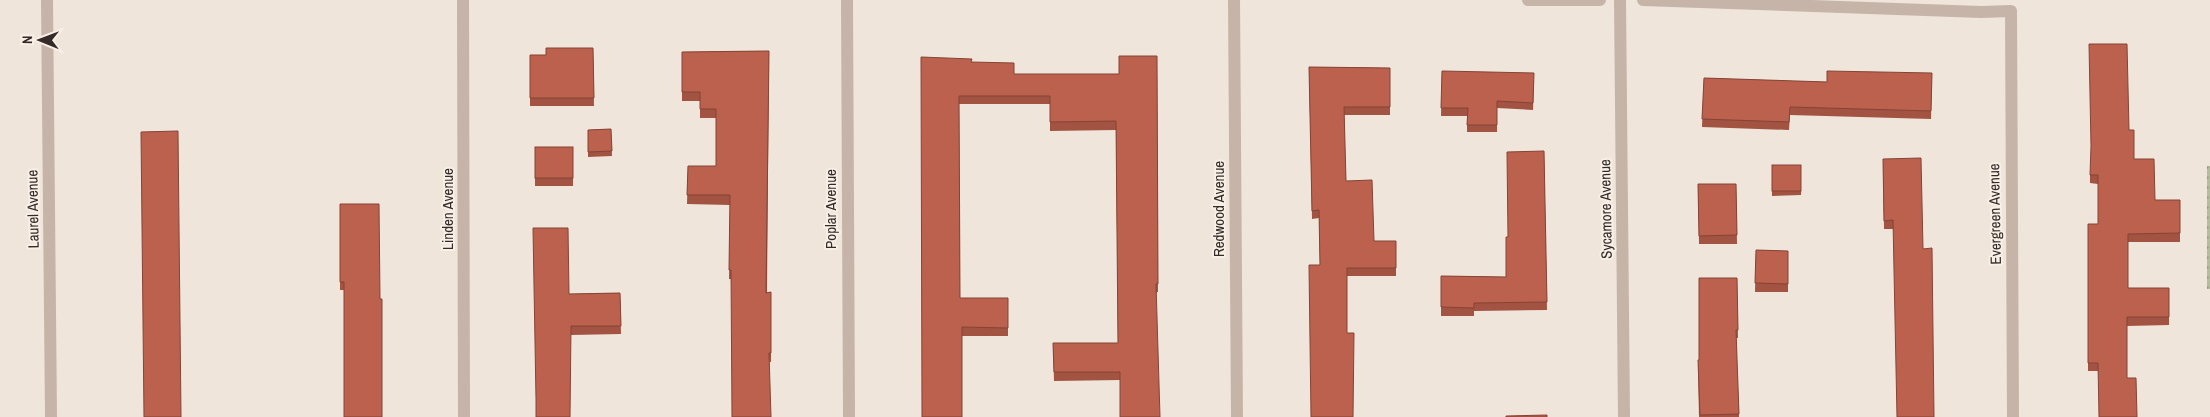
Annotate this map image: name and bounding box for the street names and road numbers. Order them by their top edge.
street label: Sycamore Avenue [1594,159,1617,259]
street label: Redwood Avenue [1208,161,1229,257]
street label: Evergreen Avenue [1983,163,2006,265]
street label: Linden Avenue [437,168,458,250]
street label: Laurel Avenue [21,169,44,248]
street label: Poplar Avenue [820,169,841,249]

